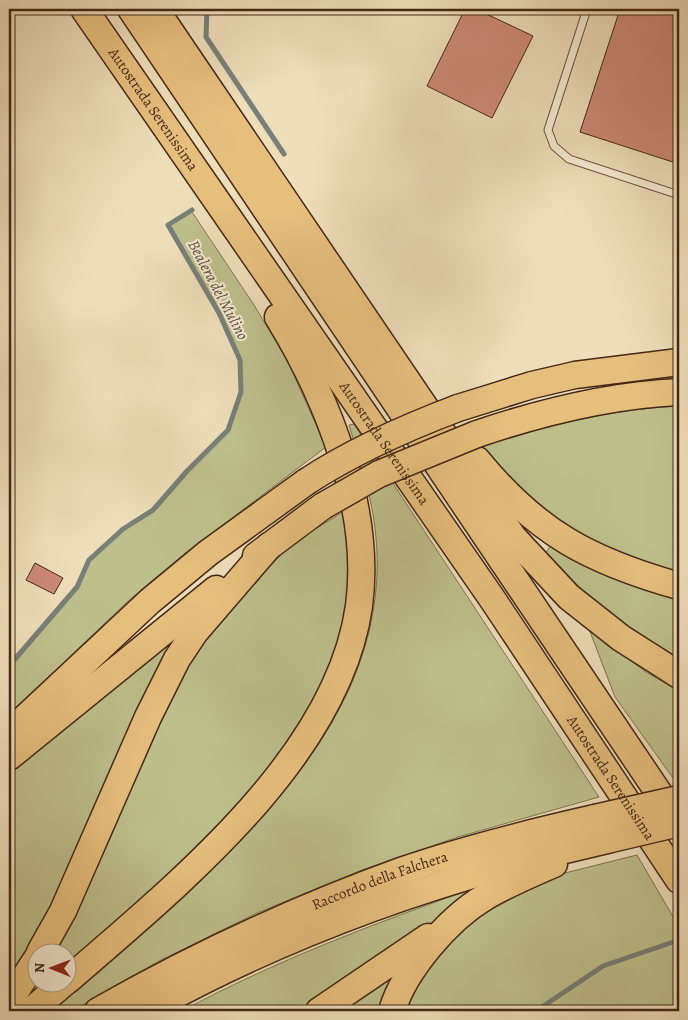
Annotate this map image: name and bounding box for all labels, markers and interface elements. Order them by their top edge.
street label: Autostrada Serenissima [103,43,203,175]
water label: Bealera del Mulino [182,236,254,344]
street label: Autostrada Serenissima [334,377,434,509]
street label: Autostrada Serenissima [562,711,660,844]
street label: Raccordo della Falchera [309,846,450,915]
north arrow [28,942,78,992]
text: N [30,963,49,973]

